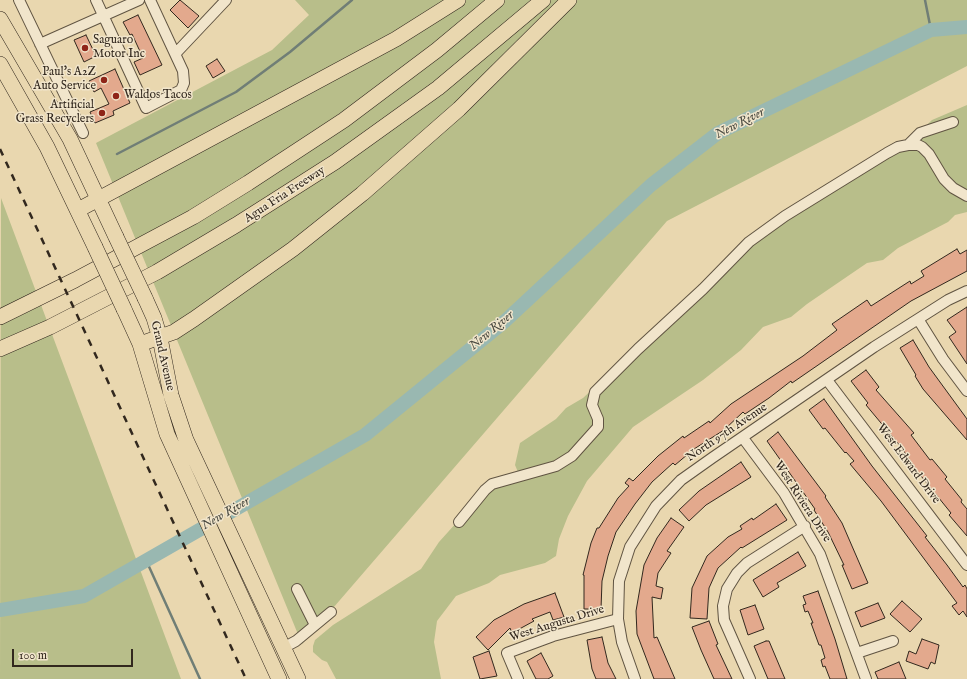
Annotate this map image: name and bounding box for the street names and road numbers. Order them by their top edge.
street label: Agua Fria Freeway [242,164,328,226]
street label: Grand Avenue [147,320,177,392]
street label: North 97th Avenue [684,401,770,465]
street label: West Edward Drive [873,421,943,507]
street label: West Riviera Drive [770,459,834,545]
street label: West Augusta Drive [508,603,606,645]

